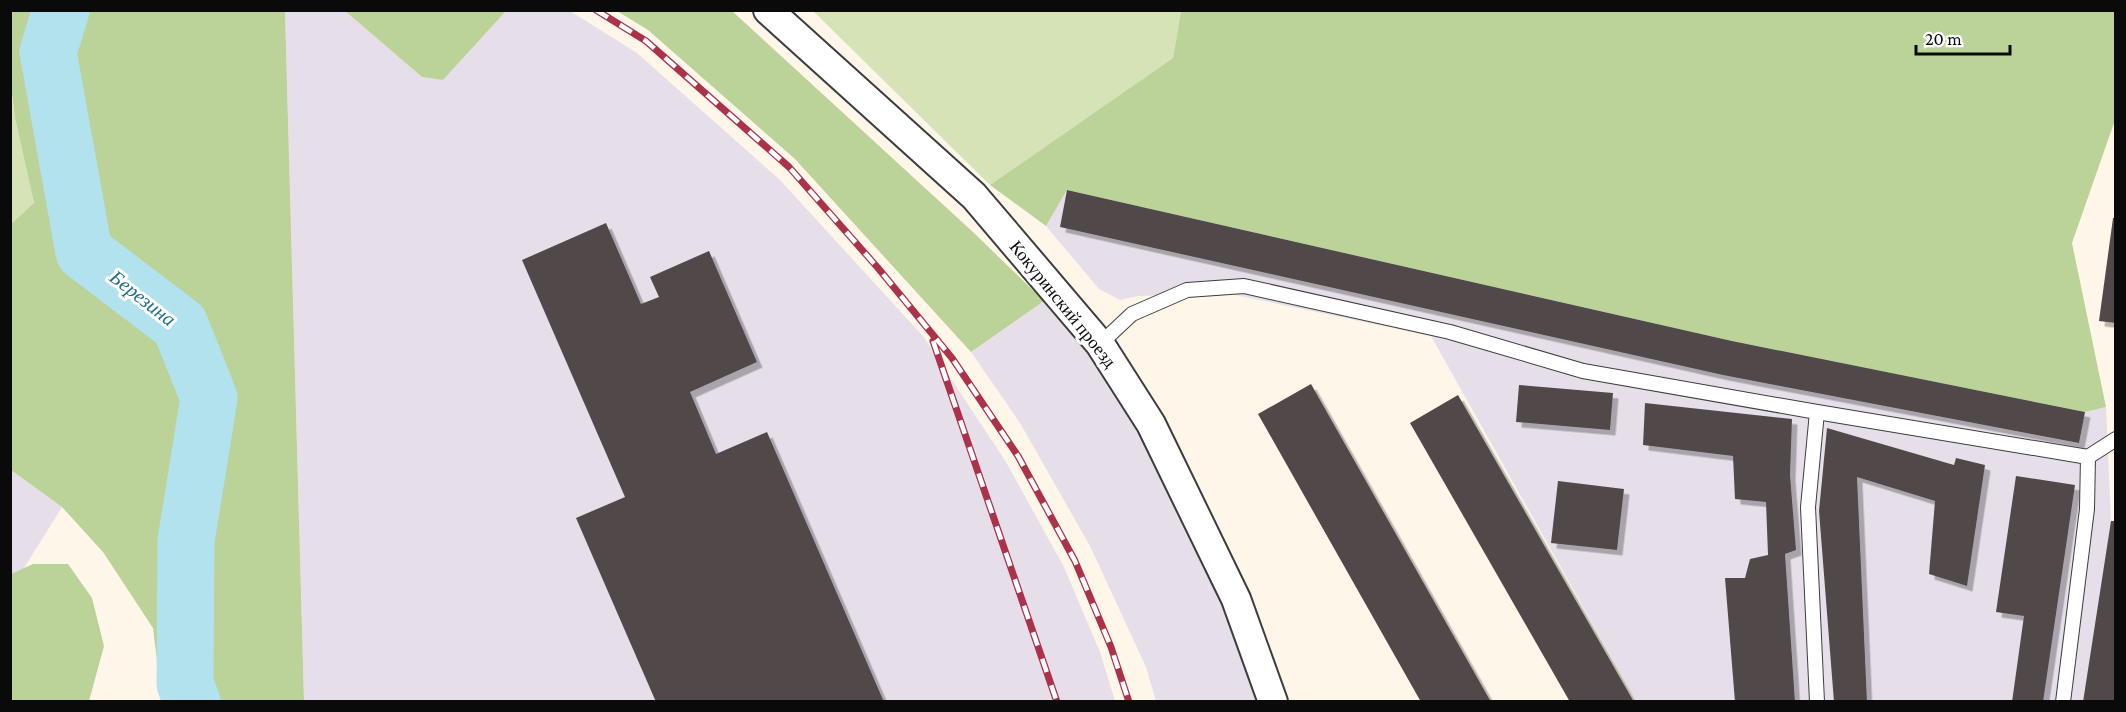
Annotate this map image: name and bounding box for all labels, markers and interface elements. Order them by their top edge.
scale bar [1916,18,2010,56]
text: 20 m [1925,29,1962,49]
street label: Кокуринский проезд [1006,237,1120,371]
water label: Березина [104,265,180,331]

